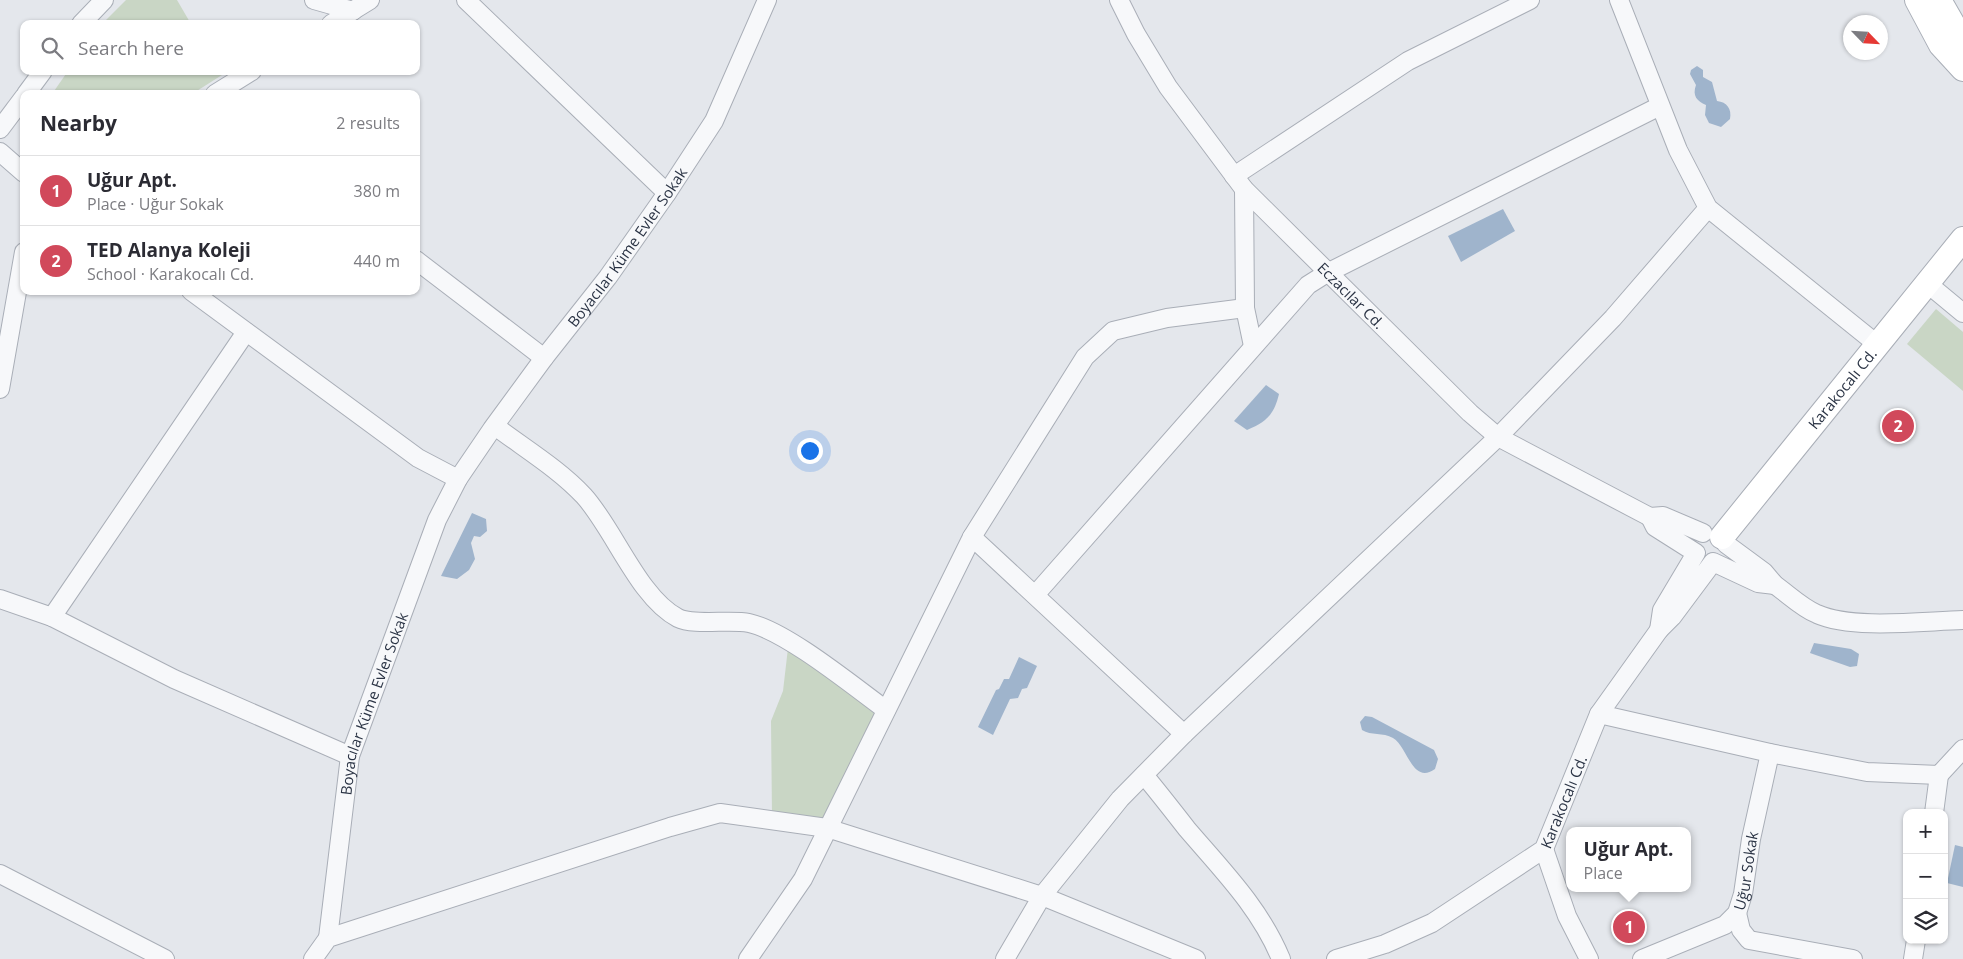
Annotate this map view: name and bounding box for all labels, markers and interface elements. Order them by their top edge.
north arrow [1843,15,1888,60]
search box [20,20,420,75]
icon: search [38,34,66,62]
text: Search here [78,35,184,61]
text: Nearby [40,109,117,137]
text: 2 results [336,112,400,134]
street label: Boyacılar Küme Evler Sokak [563,163,691,331]
text: Uğur Apt. [87,167,177,193]
text: 1 [51,180,61,202]
text: 380 m [354,180,400,202]
text: Place · Uğur Sokak [87,193,224,215]
text: TED Alanya Koleji [87,237,251,263]
text: 2 [51,250,61,272]
text: 440 m [354,250,400,272]
street label: Eczacılar Cd. [1313,258,1389,333]
text: School · Karakocalı Cd. [87,263,254,285]
street label: Karakocalı Cd. [1803,344,1881,433]
pin: 2 [1882,407,1914,445]
your location [797,438,823,464]
street label: Boyacılar Küme Evler Sokak [335,609,412,796]
street label: Karakocalı Cd. [1535,752,1591,851]
map controls [1903,809,1948,944]
button: + [1903,809,1948,854]
popup [1566,827,1691,892]
street label: Uğur Sokak [1729,829,1762,913]
text: Uğur Apt. [1584,836,1673,862]
button: − [1903,854,1948,899]
text: Place [1584,862,1623,884]
button: layers [1903,899,1948,944]
pin: 1 [1613,908,1645,946]

